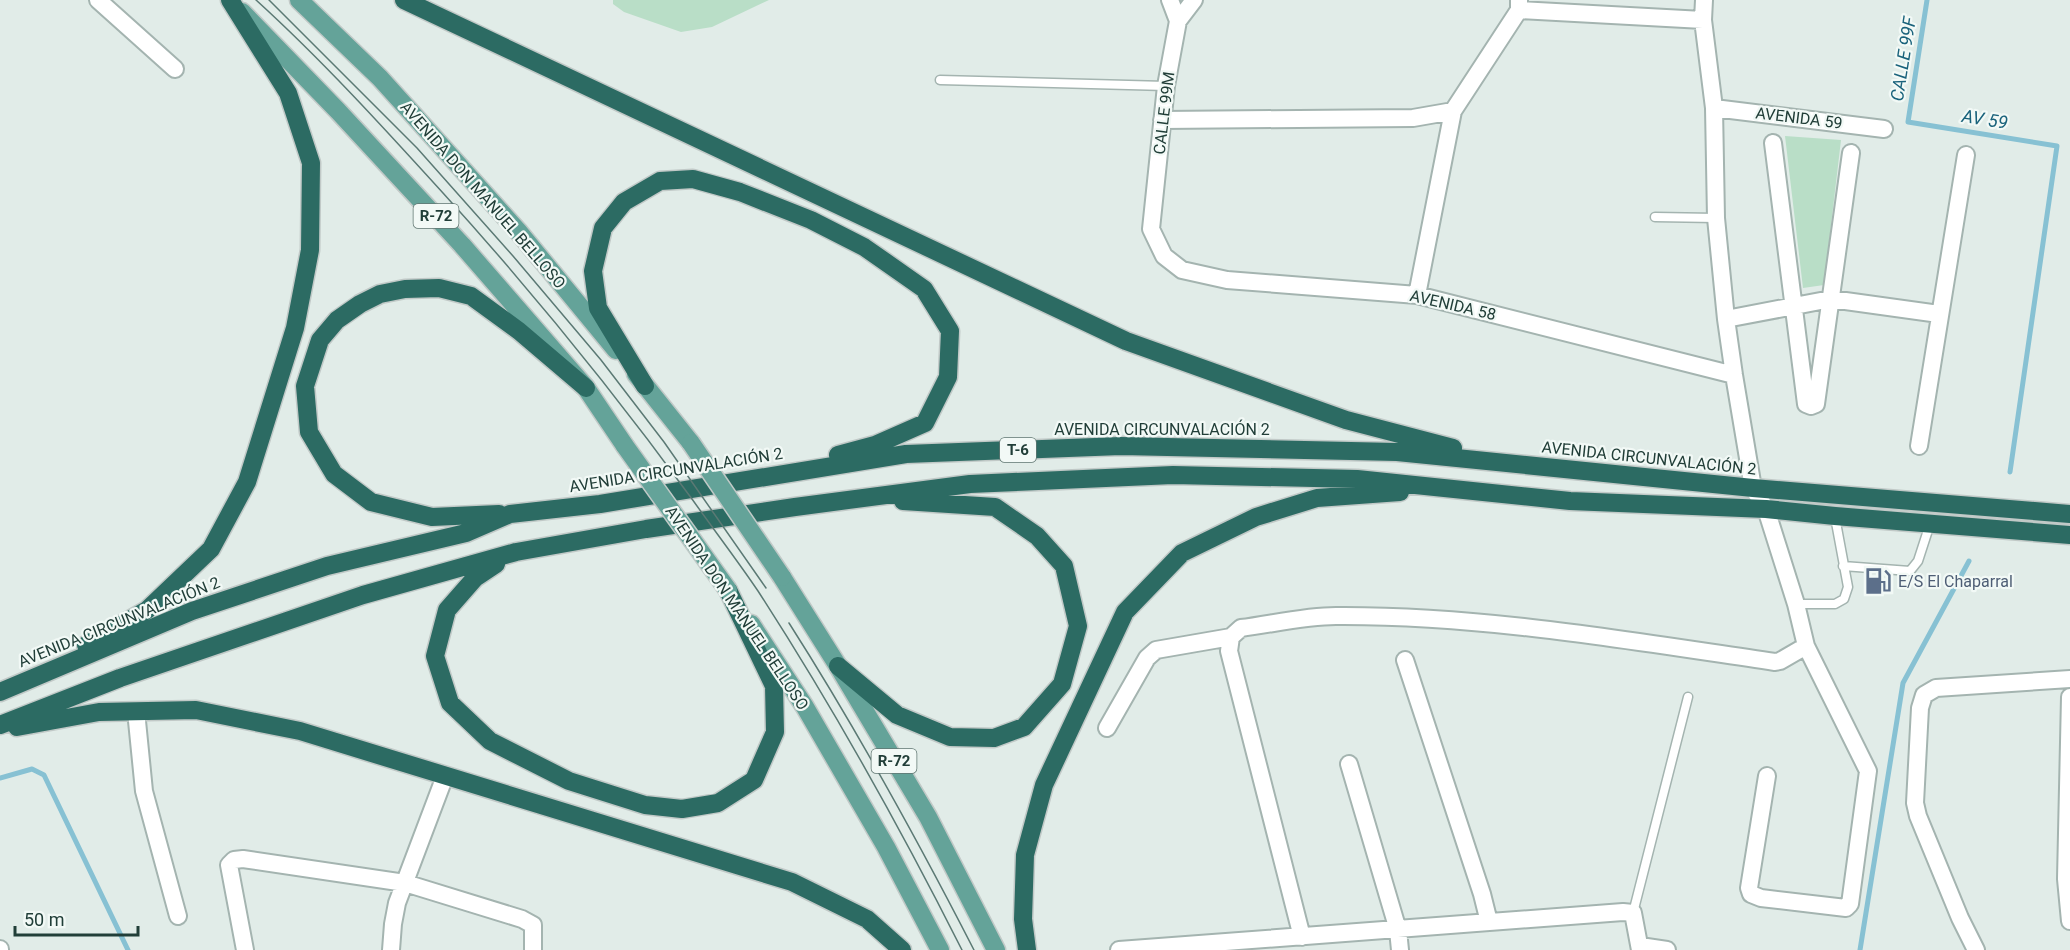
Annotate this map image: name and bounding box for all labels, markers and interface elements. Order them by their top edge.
water label: CALLE 99F [1886,14,1920,103]
street label: CALLE 99M [1150,71,1178,155]
street label: AVENIDA DON MANUEL BELLOSO [397,98,569,292]
street label: AVENIDA 59 [1754,103,1844,133]
water label: AV 59 [1960,105,2009,133]
road number: R-72 [414,204,458,228]
street label: AVENIDA 58 [1408,286,1498,324]
street label: AVENIDA CIRCUNVALACIÓN 2 [1054,419,1270,439]
street label: AVENIDA CIRCUNVALACIÓN 2 [1541,436,1757,479]
road number: T-6 [1000,438,1036,462]
street label: AVENIDA CIRCUNVALACIÓN 2 [568,443,784,496]
street label: AVENIDA DON MANUEL BELLOSO [662,502,812,714]
fuel station icon: E/S El Chaparral [1863,566,1893,596]
street label: AVENIDA CIRCUNVALACIÓN 2 [15,572,223,671]
place label: E/S El Chaparral [1898,572,2013,591]
road number: R-72 [872,749,916,773]
scale bar [15,899,138,937]
text: 50 m [24,909,64,930]

